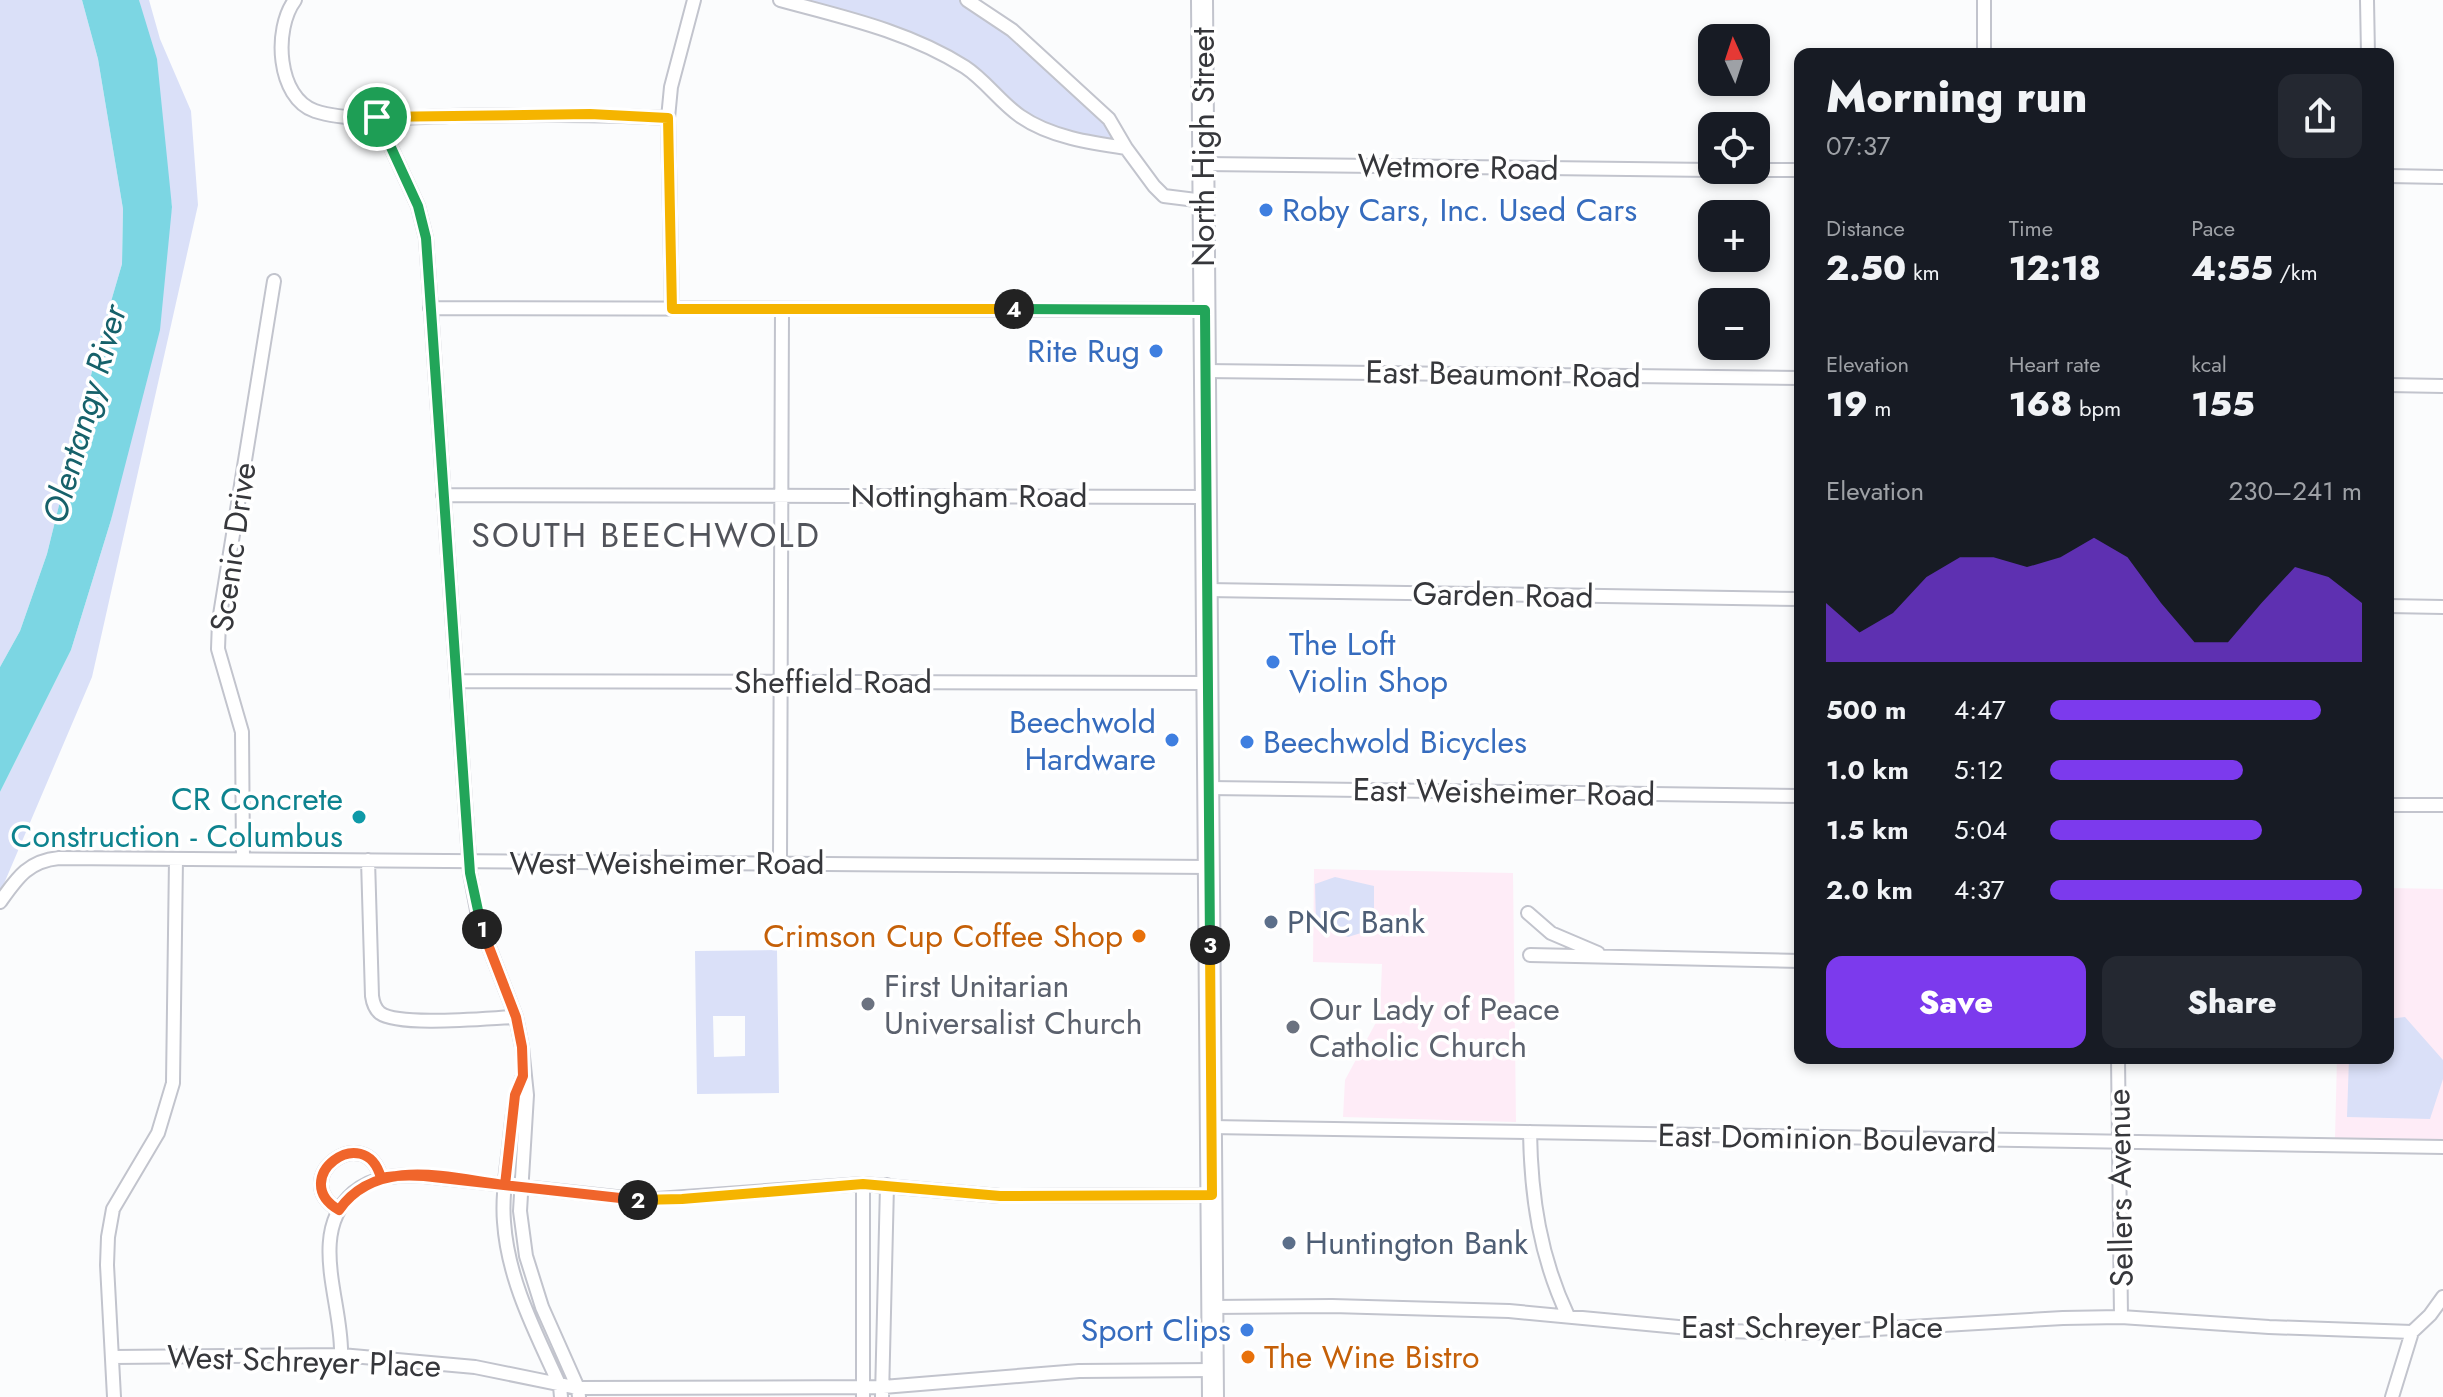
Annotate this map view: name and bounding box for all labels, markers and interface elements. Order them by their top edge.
north arrow [1698,24,1770,96]
map controls [1698,24,1770,360]
street label: North High Street [1180,27,1226,267]
text: Morning run [1826,65,2088,129]
button: share [2278,74,2362,158]
pin [343,83,411,151]
icon: arrive [355,95,399,139]
button: locate [1698,112,1770,184]
text: 07:37 [1826,127,1891,165]
street label: Wetmore Road [1357,142,1559,192]
place label: Roby Cars, Inc. Used Cars [1282,187,1637,233]
button: + [1698,200,1770,272]
marker: Roby Cars, Inc. Used Cars [1257,201,1275,219]
text: Distance [1826,212,1905,244]
text: Time [2009,212,2053,244]
text: Pace [2191,212,2235,244]
text: 2.50 [1826,244,1906,293]
text: 12:18 [2009,244,2101,293]
text: 4:55 [2191,244,2273,293]
text: km [1906,256,1940,288]
text: /km [2273,256,2318,288]
button: − [1698,288,1770,360]
pin: 4 [994,289,1034,329]
text: 4 [1006,293,1022,325]
water label: Olentangy River [30,298,139,529]
place label: Rite Rug [1027,328,1140,374]
marker: Rite Rug [1147,342,1165,360]
text: Elevation [1826,348,1909,380]
text: Heart rate [2009,348,2100,380]
text: kcal [2191,348,2227,380]
street label: East Beaumont Road [1365,349,1641,399]
text: 19 [1826,380,1868,429]
text: 168 [2009,380,2072,429]
text: 155 [2191,380,2255,429]
text: m [1868,392,1891,424]
text: bpm [2072,392,2121,424]
street label: Scenic Drive [198,459,268,635]
text: Elevation [1826,472,1924,510]
text: 230–241 m [2228,472,2362,510]
street label: Nottingham Road [851,473,1087,519]
district label: SOUTH BEECHWOLD [471,511,821,560]
street label: Garden Road [1412,570,1594,620]
place label: The Loft Violin Shop [1289,621,1448,704]
marker: The Loft Violin Shop [1264,653,1282,671]
street label: Sheffield Road [734,659,932,705]
text: 500 m [1826,691,1906,729]
text: 4:47 [1954,691,2006,729]
place label: Beechwold Hardware [1009,699,1156,782]
place label: Beechwold Bicycles [1263,719,1527,765]
marker: Beechwold Hardware [1163,731,1181,749]
marker: Beechwold Bicycles [1238,733,1256,751]
text: 1.0 km [1826,751,1909,789]
text: 5:12 [1954,751,2003,789]
street label: East Weisheimer Road [1352,766,1656,818]
place label: CR Concrete Construction - Columbus [11,776,343,859]
marker: CR Concrete Construction - Columbus [350,808,368,826]
text: 1.5 km [1826,811,1909,849]
text: 5:04 [1954,811,2007,849]
street label: West Weisheimer Road [509,840,825,886]
text: 2.0 km [1826,871,1913,909]
text: 4:37 [1954,871,2004,909]
place label: PNC Bank [1287,899,1426,945]
pin: 1 [462,909,502,949]
text: 1 [476,913,488,945]
place label: Crimson Cup Coffee Shop [763,913,1123,959]
marker: PNC Bank [1262,913,1280,931]
pin: 3 [1190,925,1230,965]
marker: Crimson Cup Coffee Shop [1130,927,1148,945]
text: 3 [1203,929,1217,961]
button: Save [1826,956,2086,1048]
button: Share [2102,956,2362,1048]
place label: First Unitarian Universalist Church [884,963,1142,1046]
place label: Our Lady of Peace Catholic Church [1309,986,1560,1069]
marker: First Unitarian Universalist Church [859,995,877,1013]
marker: Our Lady of Peace Catholic Church [1284,1018,1302,1036]
street label: Sellers Avenue [2095,1088,2145,1288]
street label: East Dominion Boulevard [1657,1112,1997,1164]
pin: 2 [618,1180,658,1220]
text: 2 [631,1184,645,1216]
place label: Huntington Bank [1305,1220,1529,1266]
marker: Huntington Bank [1280,1234,1298,1252]
street label: East Schreyer Place [1681,1304,1943,1350]
place label: Sport Clips [1081,1307,1231,1353]
marker: Sport Clips [1238,1321,1256,1339]
street label: West Schreyer Place [166,1333,442,1389]
place label: The Wine Bistro [1264,1334,1479,1380]
marker: The Wine Bistro [1239,1348,1257,1366]

